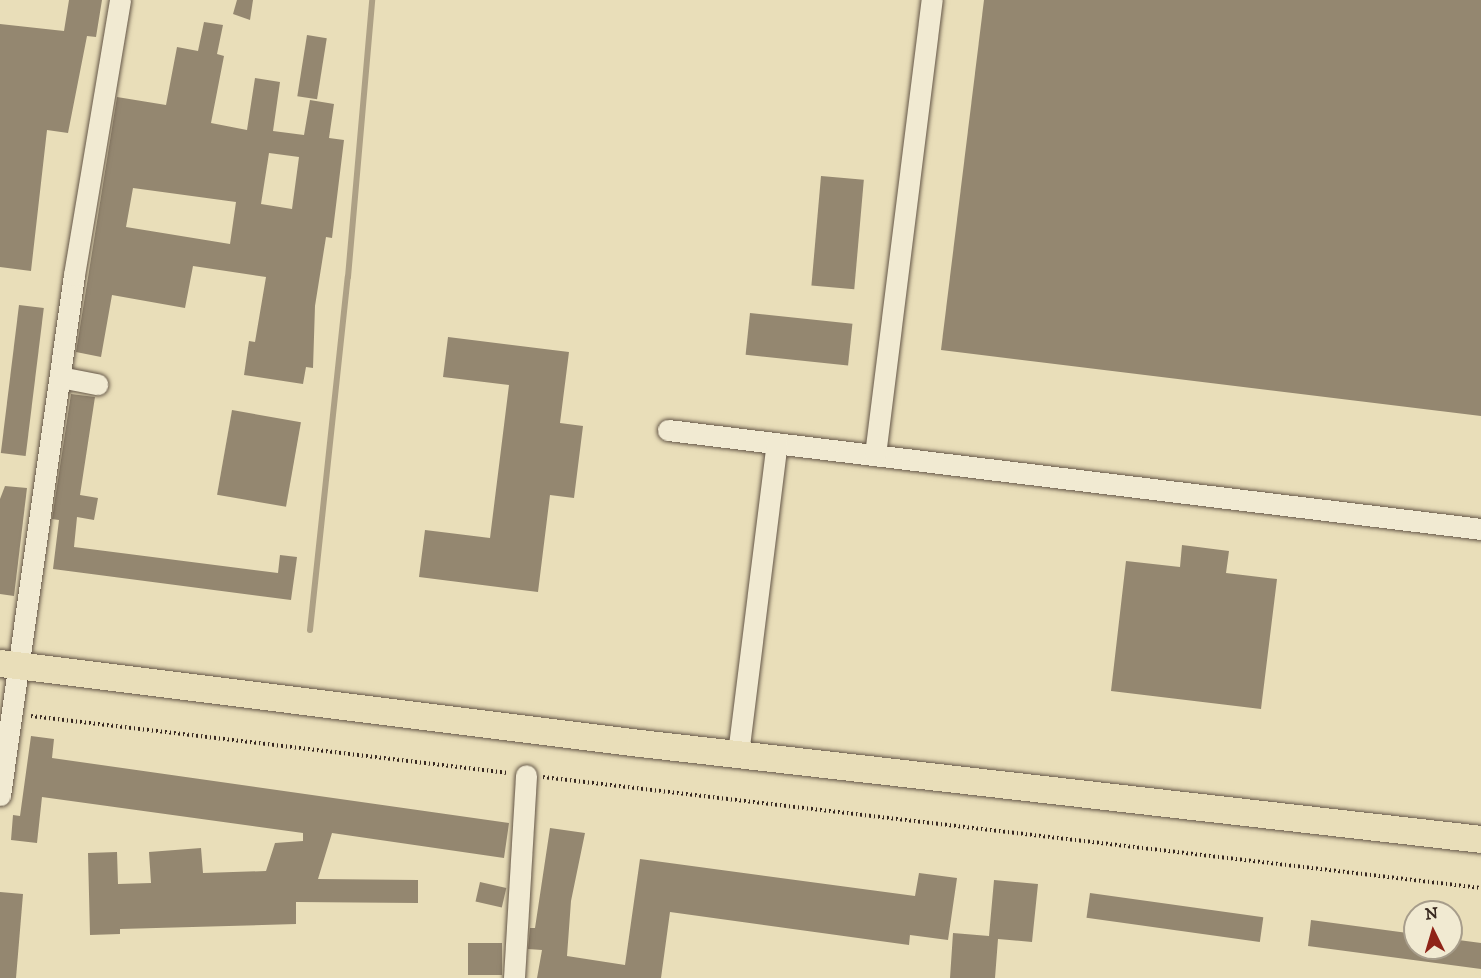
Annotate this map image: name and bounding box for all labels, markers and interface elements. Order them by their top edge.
north arrow [1403,900,1463,960]
text: N [1424,904,1439,925]

